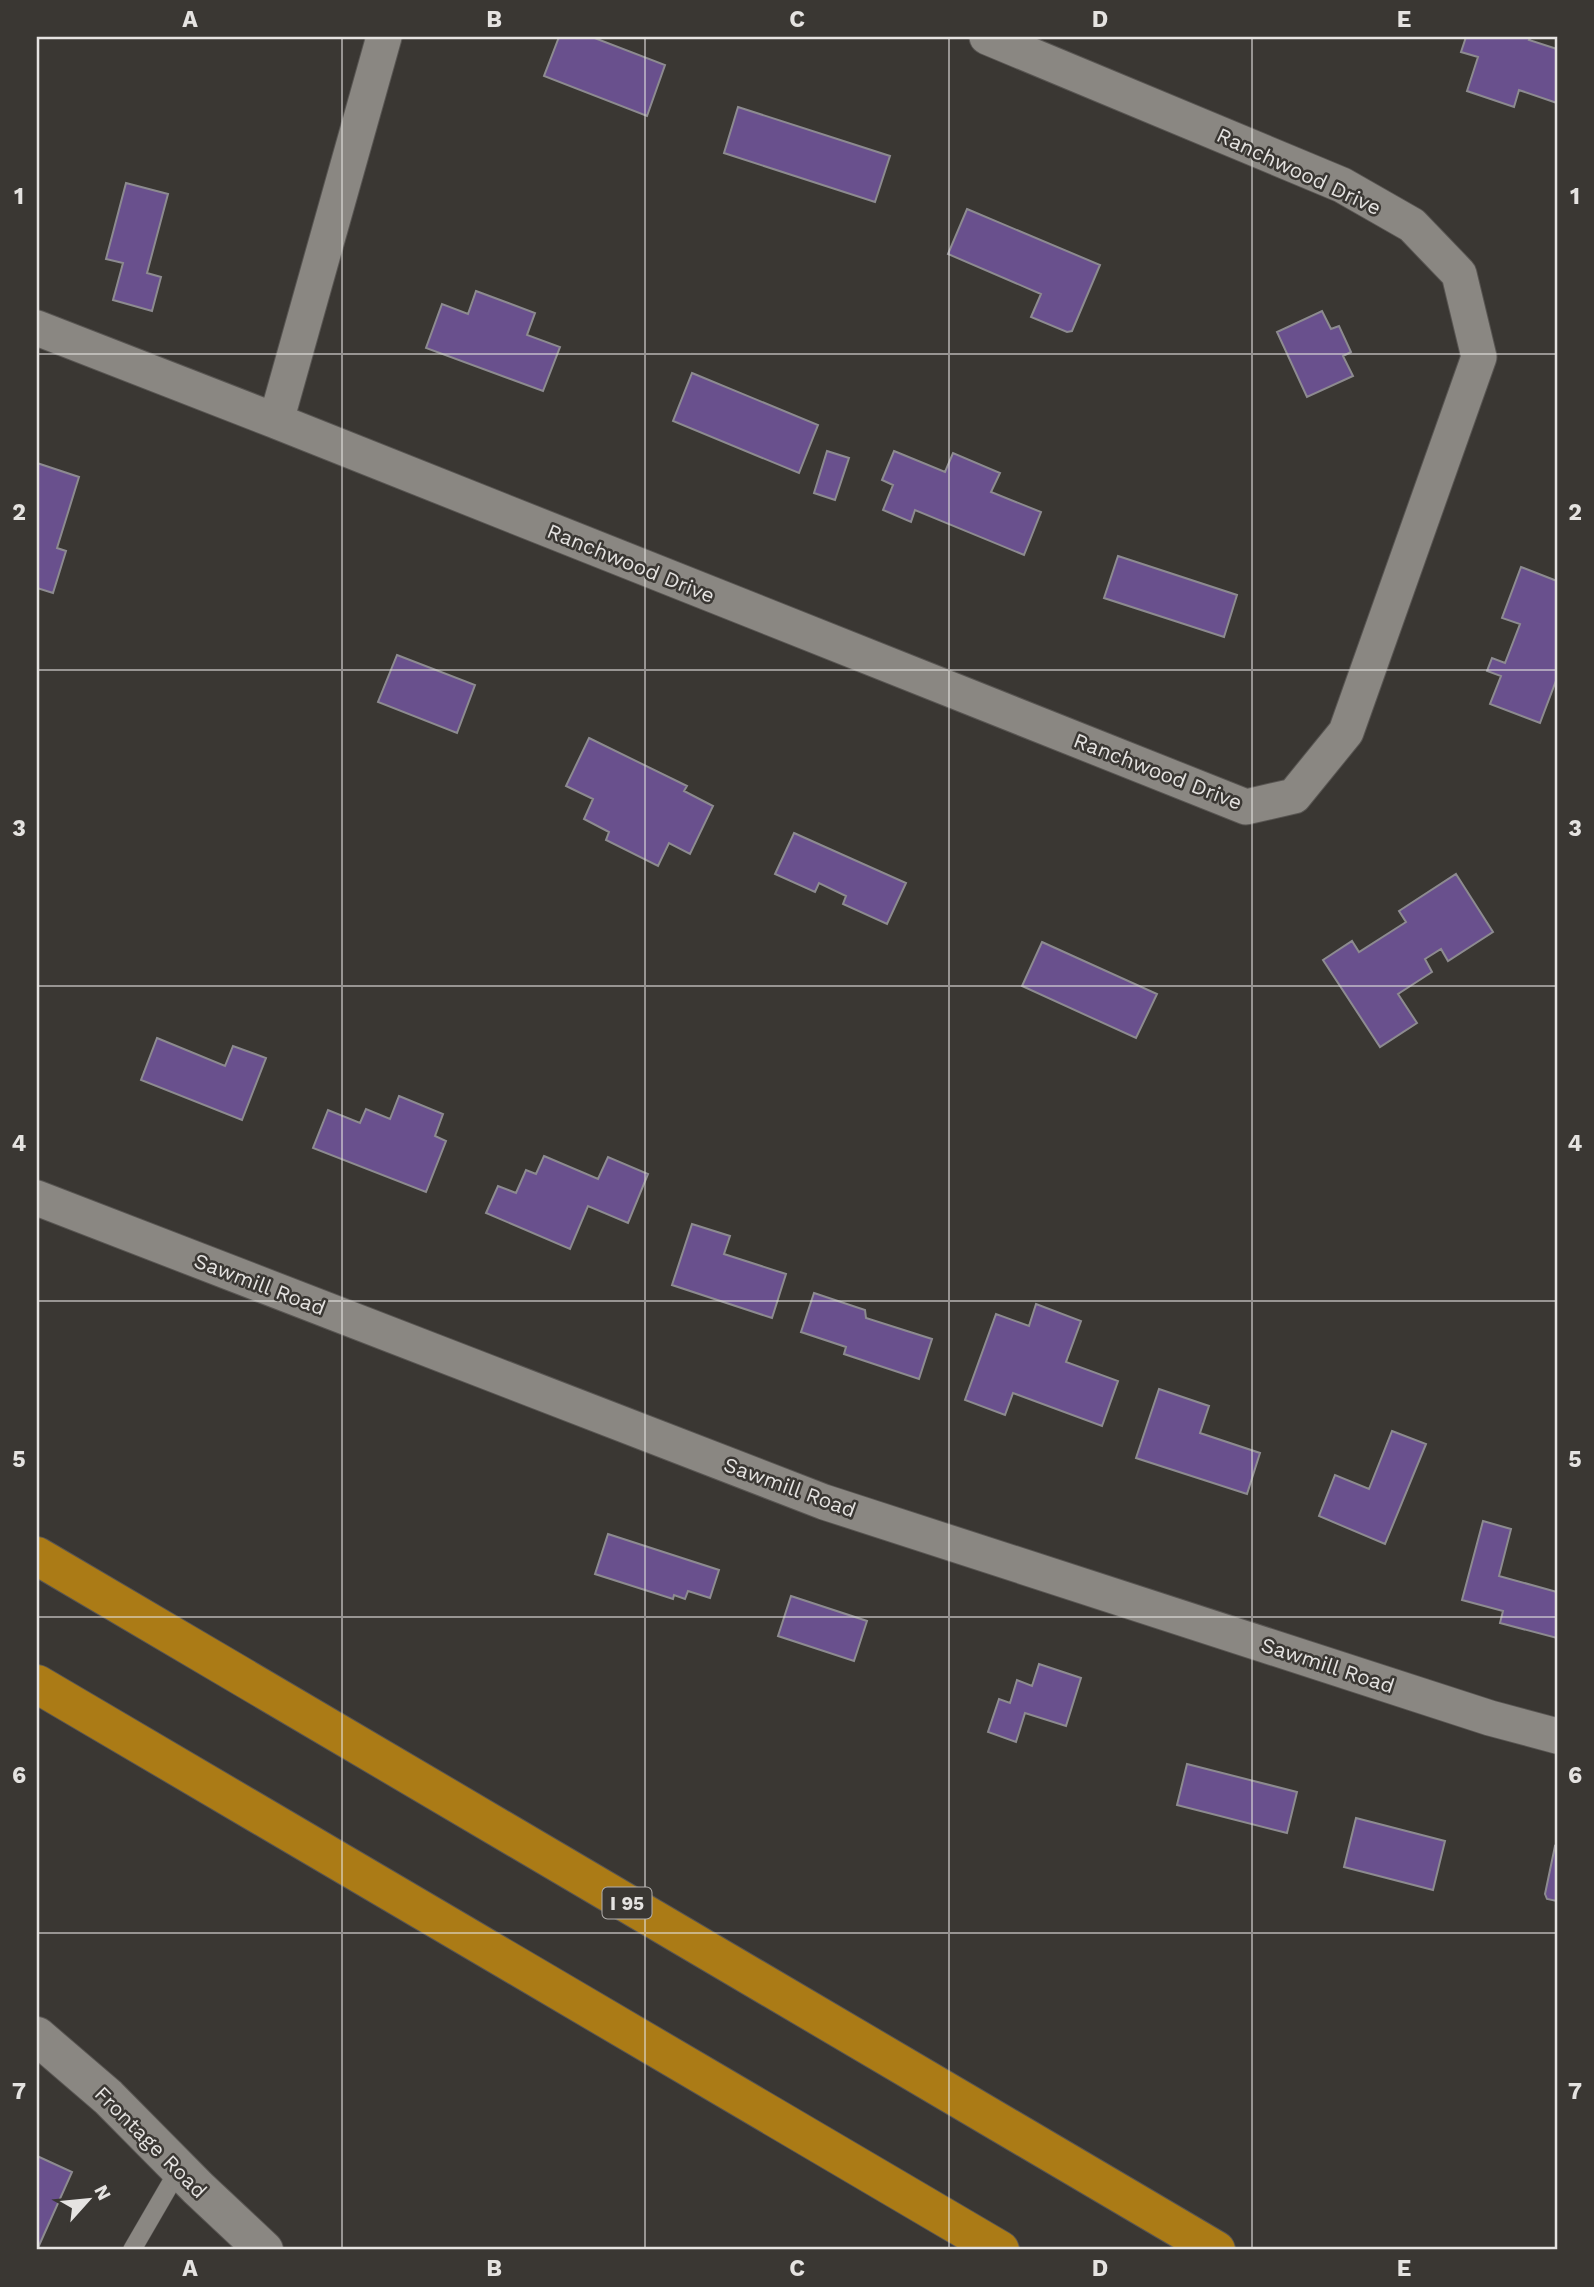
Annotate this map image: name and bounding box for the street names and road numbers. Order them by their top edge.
street label: Ranchwood Drive [1213,122,1385,220]
street label: Ranchwood Drive [544,518,718,608]
street label: Ranchwood Drive [1070,727,1246,815]
street label: Sawmill Road [191,1247,329,1321]
street label: Sawmill Road [721,1452,859,1522]
street label: Sawmill Road [1258,1632,1398,1698]
road number: I 95 [602,1887,652,1918]
street label: Frontage Road [90,2081,212,2203]

